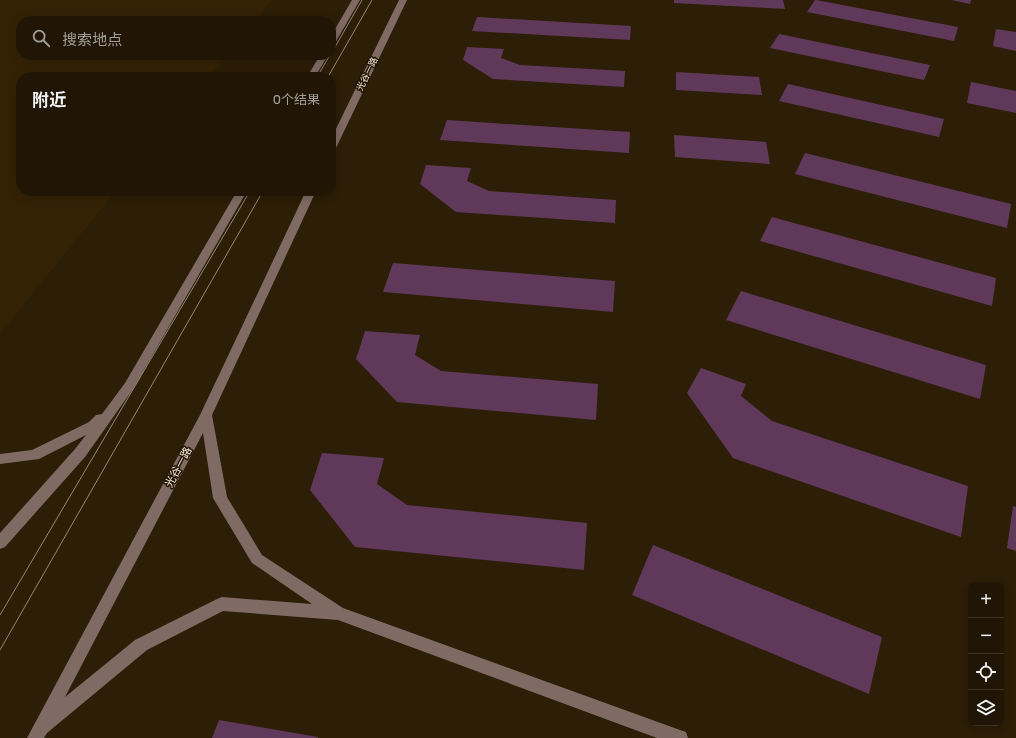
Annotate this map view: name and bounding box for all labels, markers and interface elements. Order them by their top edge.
search box [16,16,336,60]
icon: search [30,27,52,49]
text: 搜索地点 [62,31,122,49]
street label: 光谷一路 [355,56,379,92]
text: 附近 [32,90,66,110]
text: 0个结果 [273,92,320,107]
street label: 光谷一路 [162,445,195,490]
map controls [968,582,1004,726]
button: + [968,582,1004,618]
button: − [968,618,1004,654]
button: locate [968,654,1004,690]
button: layers [968,690,1004,726]

